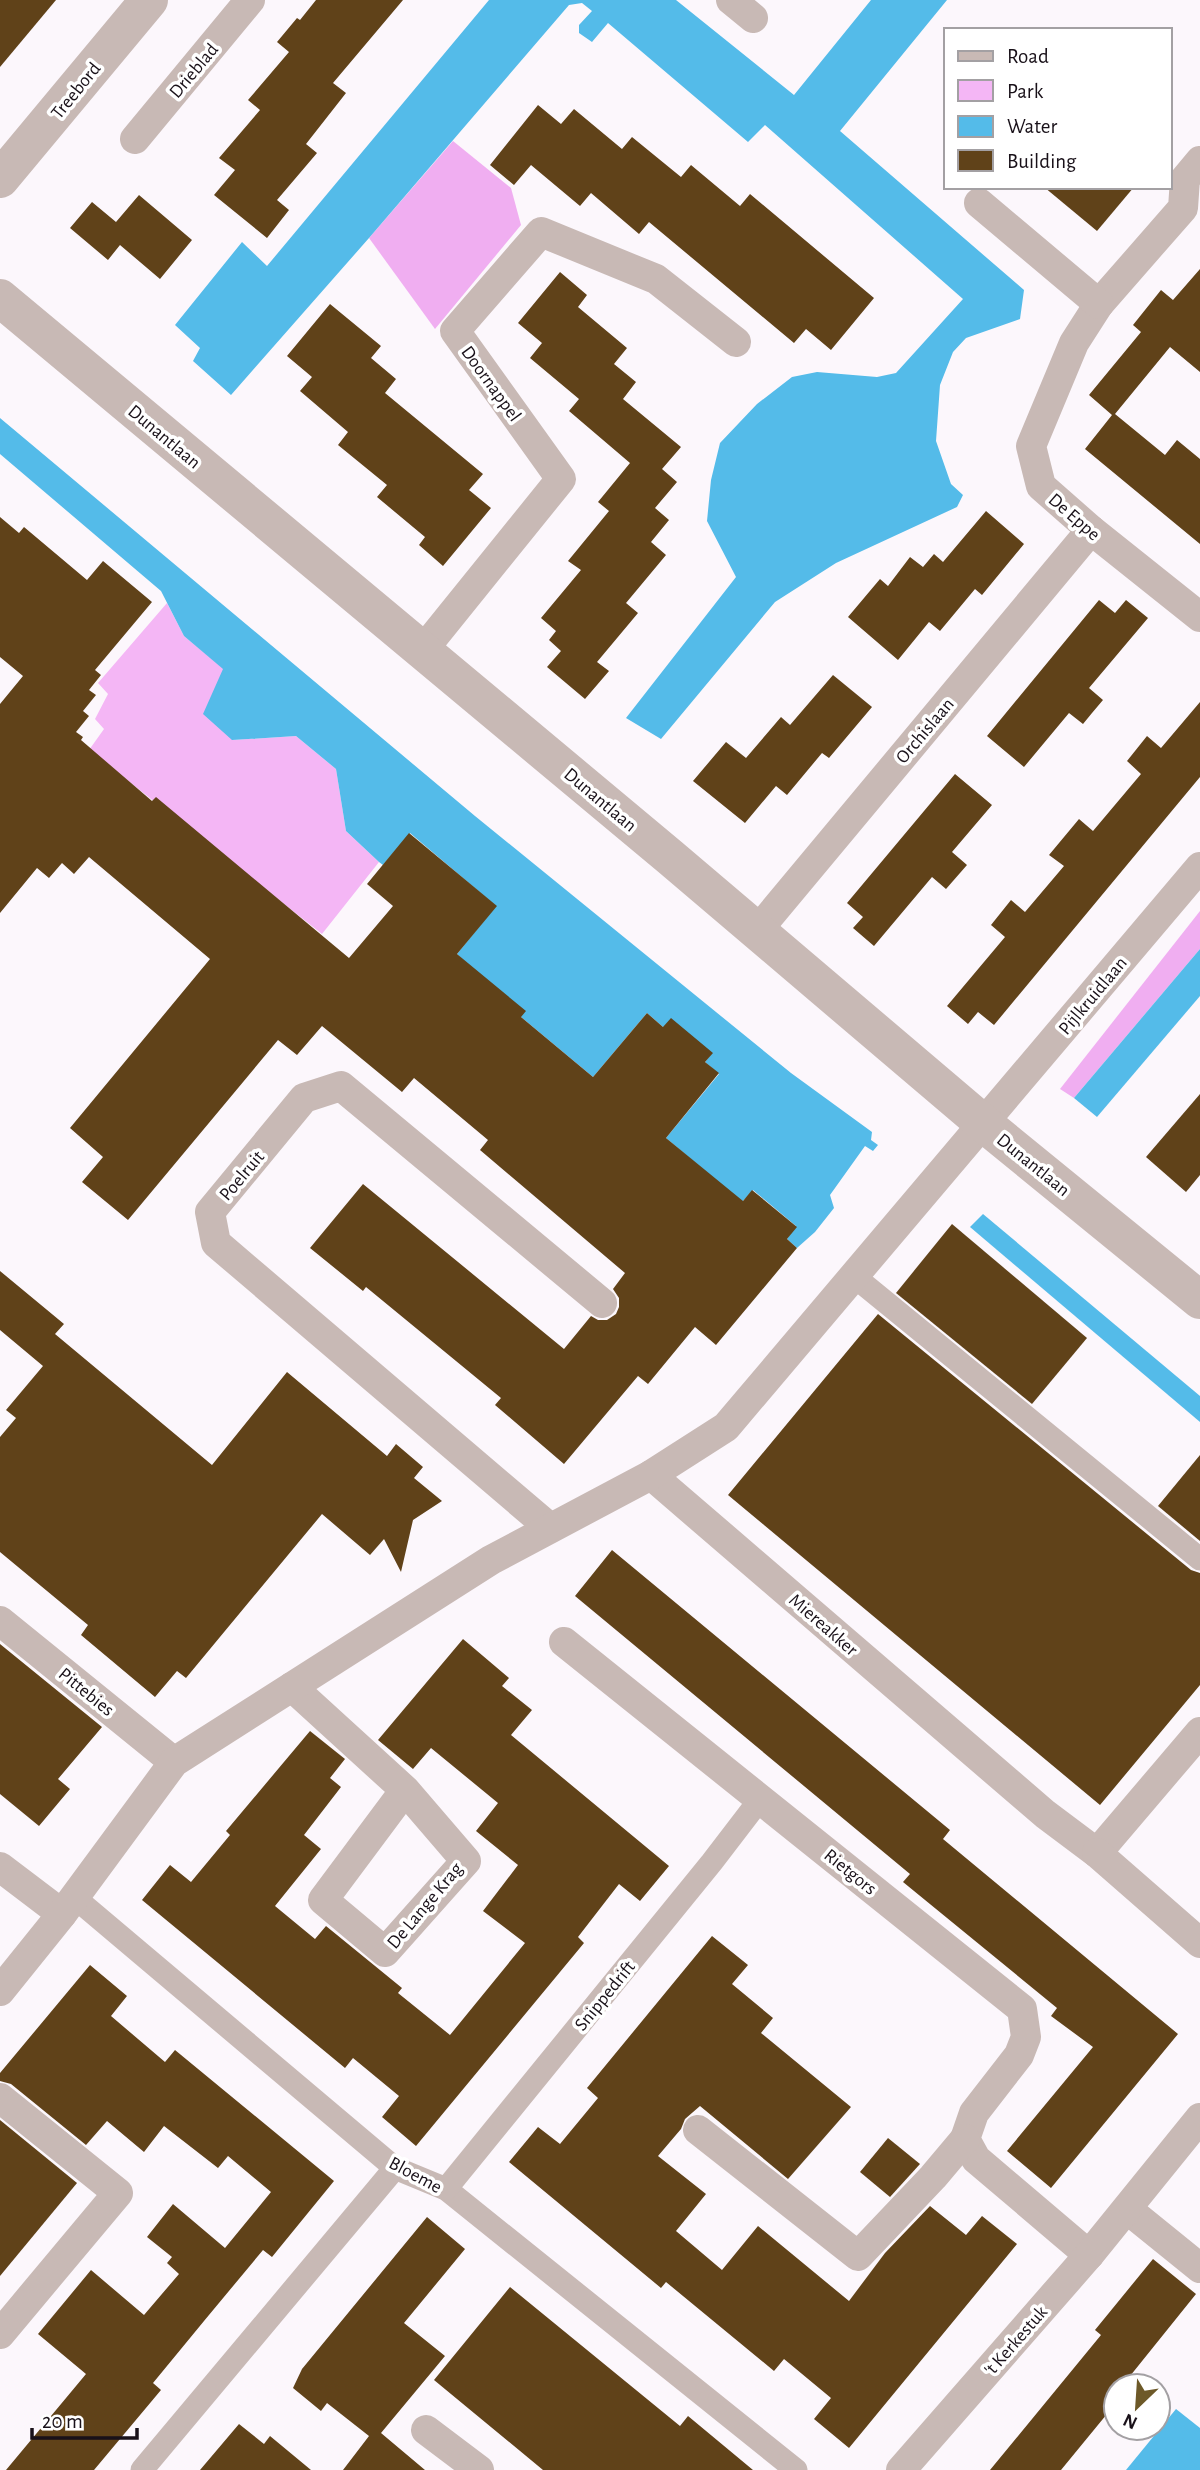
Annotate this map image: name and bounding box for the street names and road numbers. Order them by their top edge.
street label: Drieblad [166,40,222,102]
street label: Treebord [48,59,105,123]
street label: Doornappel [457,343,524,425]
street label: Dunantlaan [124,402,204,473]
street label: De Eppe [1045,490,1103,544]
street label: Orchislaan [893,695,958,767]
street label: Dunantlaan [560,765,640,836]
street label: Pijlkruidlaan [1055,953,1131,1038]
street label: Dunantlaan [993,1130,1073,1200]
street label: Poelruit [216,1148,268,1204]
street label: Miereakker [785,1590,861,1660]
street label: Pittebies [55,1664,117,1720]
street label: Rietgors [820,1846,880,1899]
street label: De Lange Krag [384,1859,467,1953]
street label: Snippedrift [571,1957,639,2035]
street label: Bloeme [386,2154,445,2197]
street label: 't Kerkestuk [981,2302,1052,2379]

